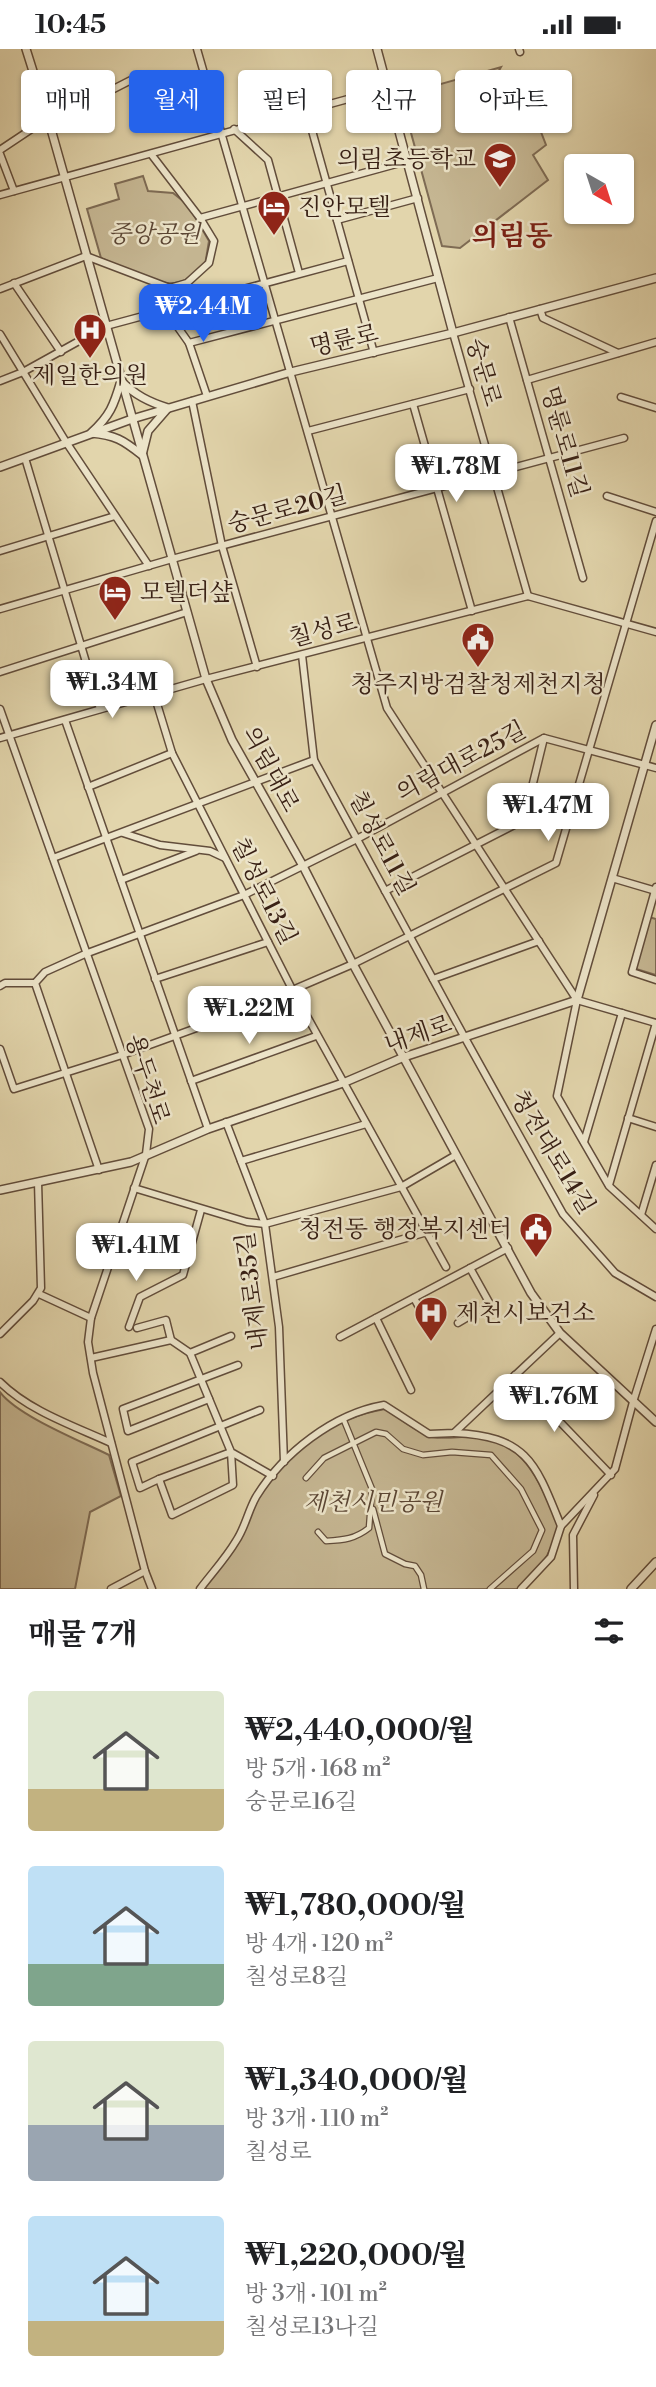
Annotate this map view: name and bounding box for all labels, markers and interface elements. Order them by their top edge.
text: 10:45 [35,9,106,41]
chip: 매매 [21,70,115,133]
chip: 월세 [129,70,224,133]
chip: 필터 [238,70,332,133]
chip: 신규 [346,70,441,133]
chip: 아파트 [455,70,572,133]
school or university icon: 의림초등학교 [481,140,519,189]
place label: 의림초등학교 [337,145,476,175]
north arrow [564,154,634,224]
map controls [564,154,634,224]
hotel icon: 진안모텔 [255,188,293,237]
place label: 진안모텔 [298,193,391,223]
district label: 의림동 [471,219,553,254]
park label: 중앙공원 [108,220,202,250]
pin: ₩2.44M [146,285,260,344]
text: ₩2.44M [155,293,251,321]
hospital icon: 제일한의원 [71,311,109,360]
street label: 명륜로 [307,319,381,363]
street label: 숭문로 [459,335,507,410]
place label: 제일한의원 [32,361,148,391]
street label: 명륜로11길 [534,383,594,501]
pin: ₩1.78M [399,445,513,504]
text: ₩1.78M [411,453,501,481]
street label: 숭문로20길 [224,480,350,540]
hotel icon: 모텔더샾 [96,573,134,622]
place label: 모텔더샾 [140,578,233,608]
street label: 칠성로 [286,607,361,654]
public building icon: 청주지방검찰청제천지청 [459,620,497,669]
pin: ₩1.34M [55,661,169,720]
text: ₩1.34M [66,669,158,697]
place label: 청주지방검찰청제천지청 [350,670,606,700]
street label: 의림대로25길 [391,715,532,809]
street label: 의림대로 [235,721,305,817]
pin: ₩1.47M [491,783,605,843]
street label: 칠성로11길 [341,786,421,901]
text: ₩1.47M [503,792,593,820]
street label: 칠성로13길 [223,833,303,950]
pin: ₩1.22M [192,986,306,1046]
text: ₩1.22M [204,995,294,1023]
street label: 내제로 [381,1009,456,1060]
street label: 용두천로 [118,1031,176,1128]
street label: 청전대로14길 [503,1085,601,1220]
public building icon: 청전동 행정복지센터 [517,1210,555,1259]
place label: 청전동 행정복지센터 [298,1215,512,1245]
pin: ₩1.41M [79,1223,193,1283]
street label: 내제로35길 [231,1230,275,1352]
text: ₩1.41M [92,1232,180,1260]
hospital icon: 제천시보건소 [412,1294,450,1343]
place label: 제천시보건소 [456,1299,595,1329]
pin: ₩1.76M [497,1375,611,1434]
text: ₩1.76M [510,1383,598,1411]
park label: 제천시민공원 [303,1488,444,1518]
icon: filters [590,1612,628,1650]
text: 매물 7개 [28,1616,137,1654]
text: ₩2,440,000/월 [245,1712,475,1750]
icon: home [84,1719,168,1803]
text: 방 5개 · 168 m² [245,1755,390,1783]
text: 숭문로16길 [245,1788,357,1816]
text: ₩1,780,000/월 [245,1887,466,1925]
icon: home [84,1894,168,1978]
text: 방 4개 · 120 m² [245,1930,393,1958]
text: 칠성로8길 [245,1963,348,1991]
text: ₩1,340,000/월 [245,2062,469,2100]
icon: home [84,2069,168,2153]
text: 방 3개 · 110 m² [245,2105,388,2133]
text: 칠성로 [245,2138,312,2166]
text: ₩1,220,000/월 [245,2237,468,2275]
icon: home [84,2244,168,2328]
text: 방 3개 · 101 m² [245,2280,387,2308]
text: 칠성로13나길 [245,2313,379,2341]

